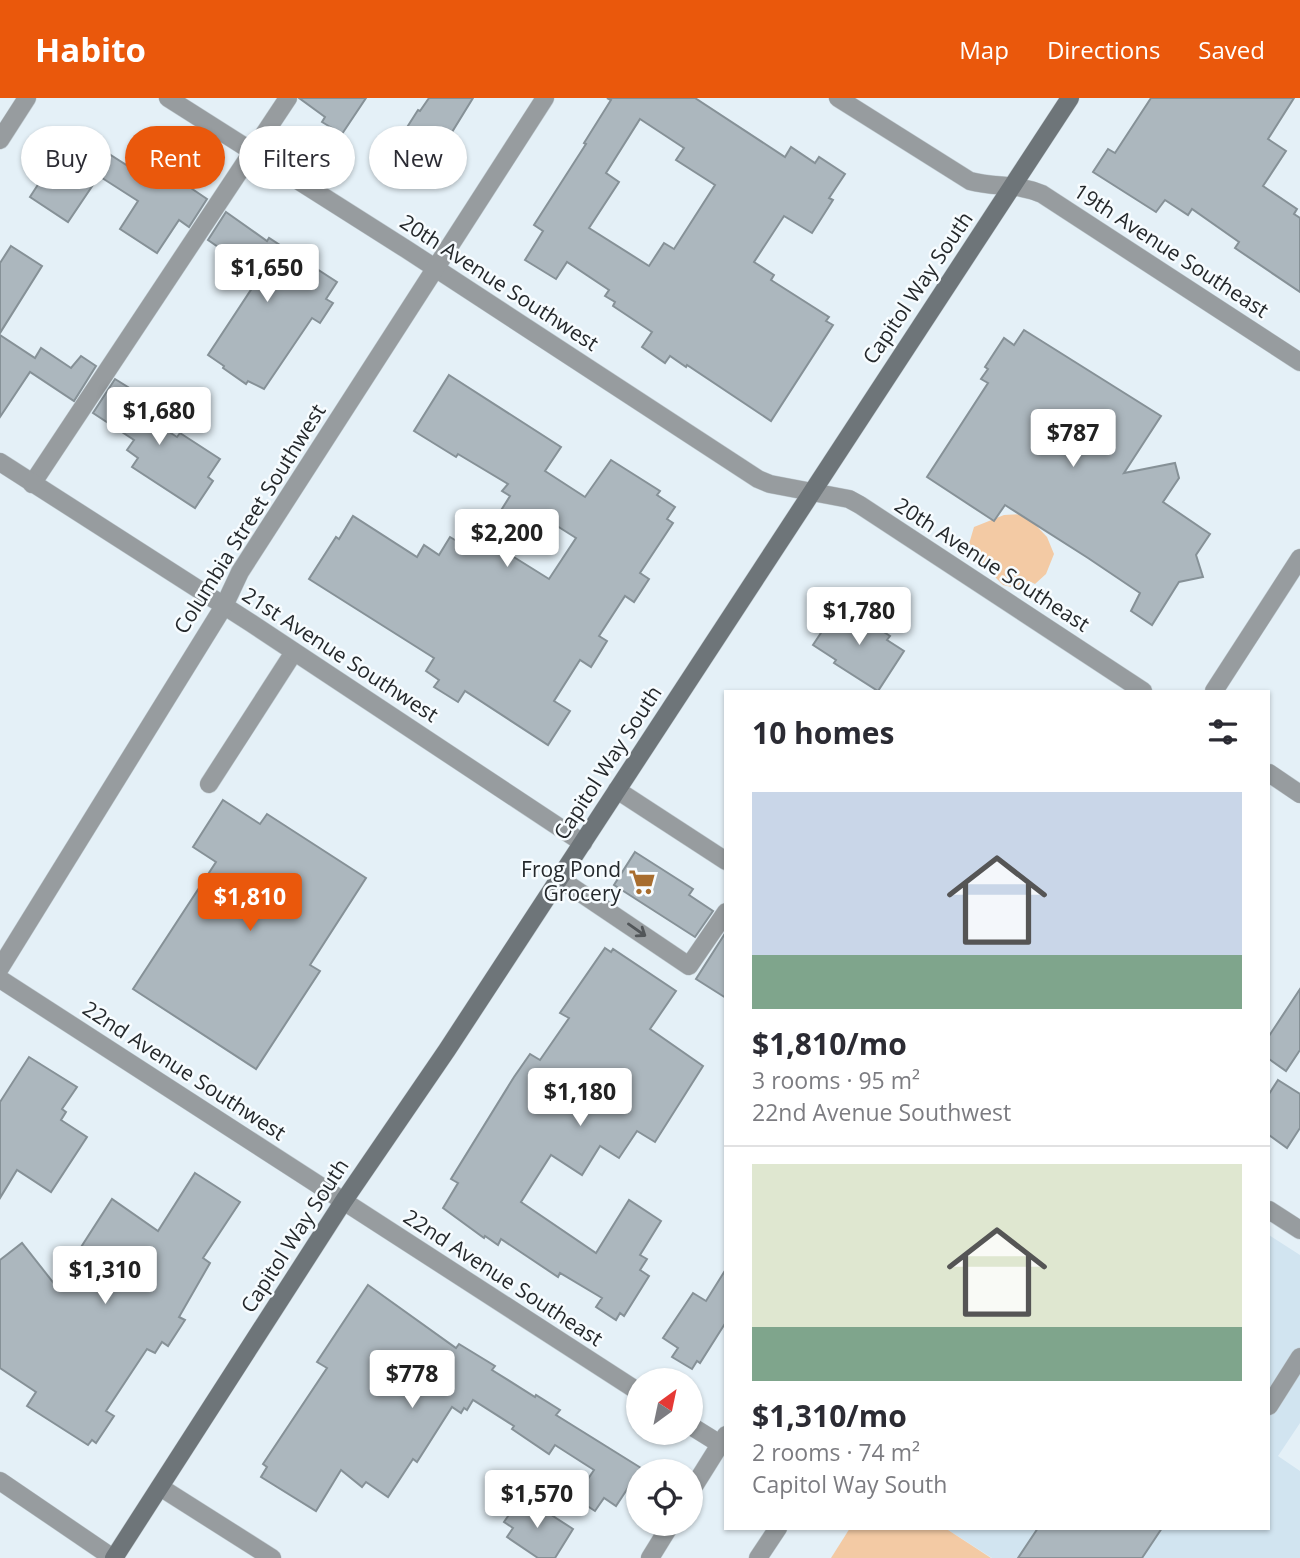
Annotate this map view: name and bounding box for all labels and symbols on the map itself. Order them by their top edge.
street label: 19th Avenue Southeast [1069,177,1274,324]
street label: Capitol Way South [856,206,979,369]
street label: 20th Avenue Southwest [395,207,604,357]
pin: $1,650 [210,244,324,304]
pin: $1,680 [102,388,216,447]
street label: Columbia Street Southwest [167,398,331,639]
pin: $787 [1032,410,1114,469]
street label: 20th Avenue Southeast [890,491,1095,638]
pin: $2,200 [450,510,564,569]
street label: 21st Avenue Southwest [237,580,444,728]
pin: $1,780 [802,588,916,647]
street label: Capitol Way South [547,680,667,845]
place label: Frog Pond Grocery [521,855,621,907]
supermarket icon: Frog Pond Grocery [627,867,657,897]
pin: $1,810 [193,874,307,933]
one-way arrow [627,923,646,937]
street label: 22nd Avenue Southwest [78,994,291,1146]
pin: $1,180 [523,1068,637,1128]
street label: Capitol Way South [234,1153,354,1318]
street label: 22nd Avenue Southeast [399,1202,609,1352]
pin: $1,310 [48,1246,162,1306]
pin: $778 [371,1350,453,1410]
north arrow [626,1368,704,1446]
pin: $1,570 [480,1470,594,1530]

